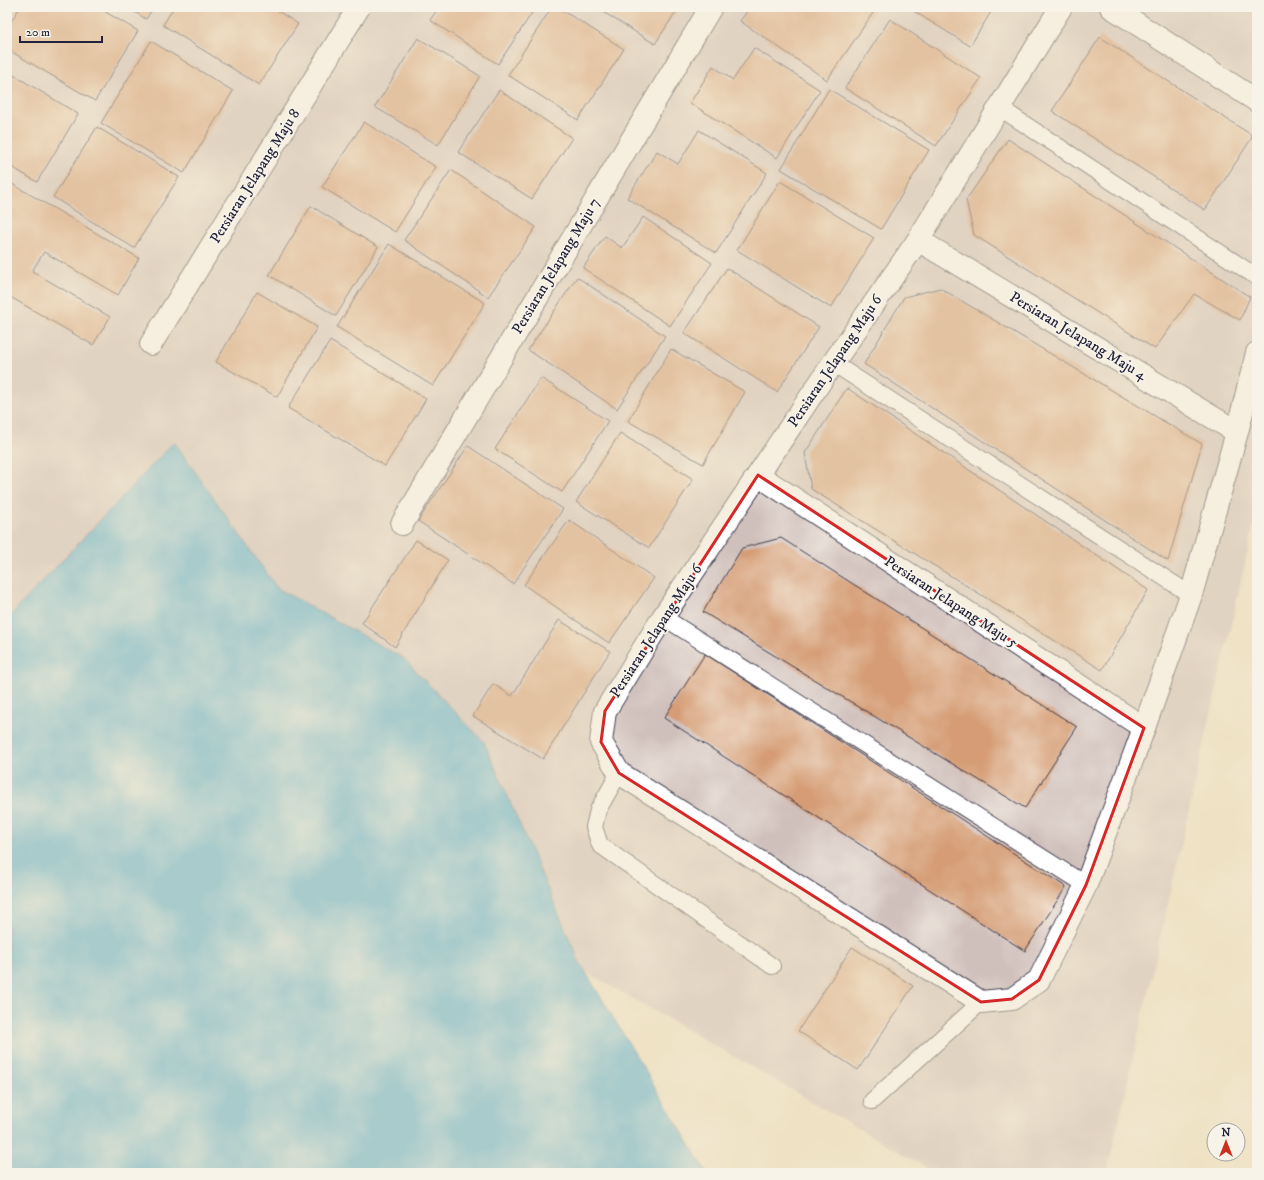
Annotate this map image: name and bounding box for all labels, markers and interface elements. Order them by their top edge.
scale bar [20,18,102,44]
text: 20 m [26,25,50,40]
street label: Persiaran Jelapang Maju 8 [206,105,304,247]
street label: Persiaran Jelapang Maju 7 [508,194,604,338]
street label: Persiaran Jelapang Maju 4 [1006,288,1150,385]
street label: Persiaran Jelapang Maju 6 [784,290,887,431]
street label: Persiaran Jelapang Maju 5 [881,552,1022,653]
street label: Persiaran Jelapang Maju 6 [606,560,707,701]
north arrow [1206,1122,1246,1162]
text: N [1221,1126,1231,1140]

